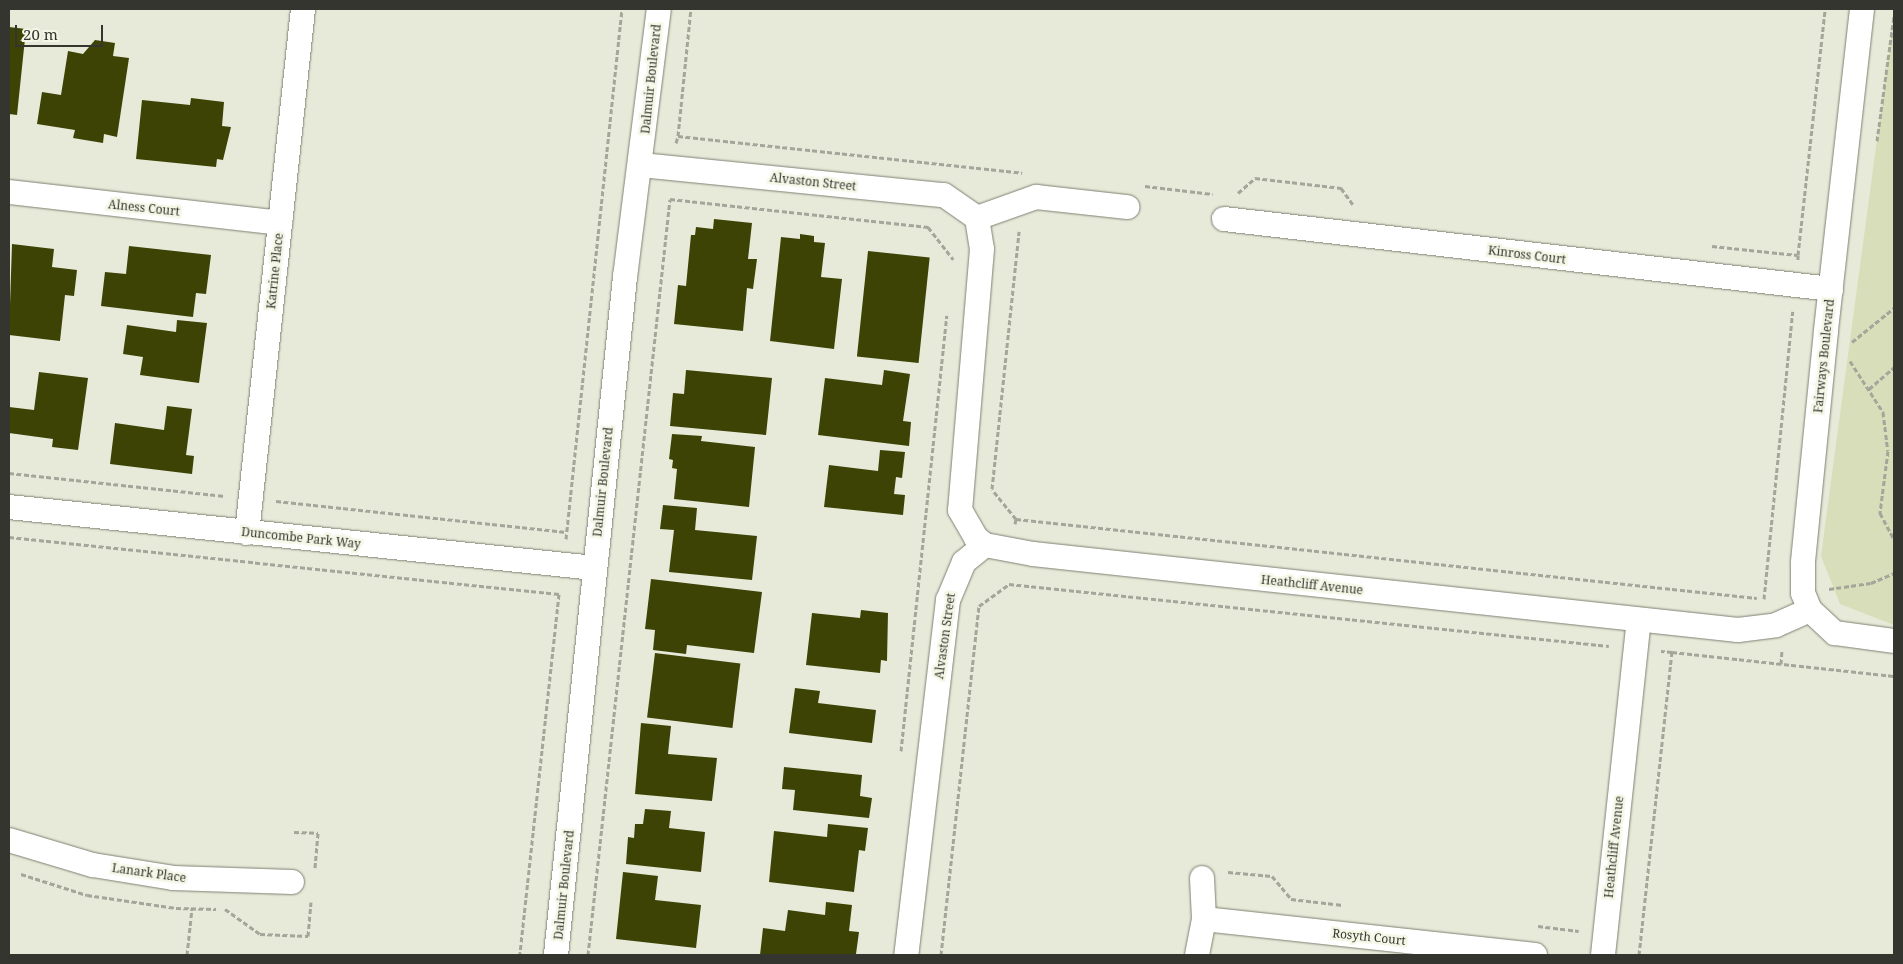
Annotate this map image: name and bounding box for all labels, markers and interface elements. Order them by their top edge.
scale bar [18,15,105,47]
text: 20 m [23,24,58,44]
street label: Dalmuir Boulevard [638,24,664,134]
street label: Alvaston Street [769,170,857,194]
street label: Alness Court [107,197,181,219]
street label: Katrine Place [264,232,286,310]
street label: Kinross Court [1487,243,1567,267]
street label: Fairways Boulevard [1811,298,1837,414]
street label: Dalmuir Boulevard [590,427,616,537]
street label: Duncombe Park Way [241,525,361,551]
street label: Heathcliff Avenue [1260,572,1364,598]
street label: Alvaston Street [932,592,958,680]
street label: Heathcliff Avenue [1601,795,1627,899]
street label: Dalmuir Boulevard [551,830,577,940]
street label: Lanark Place [111,861,187,885]
street label: Rosyth Court [1332,926,1406,948]

